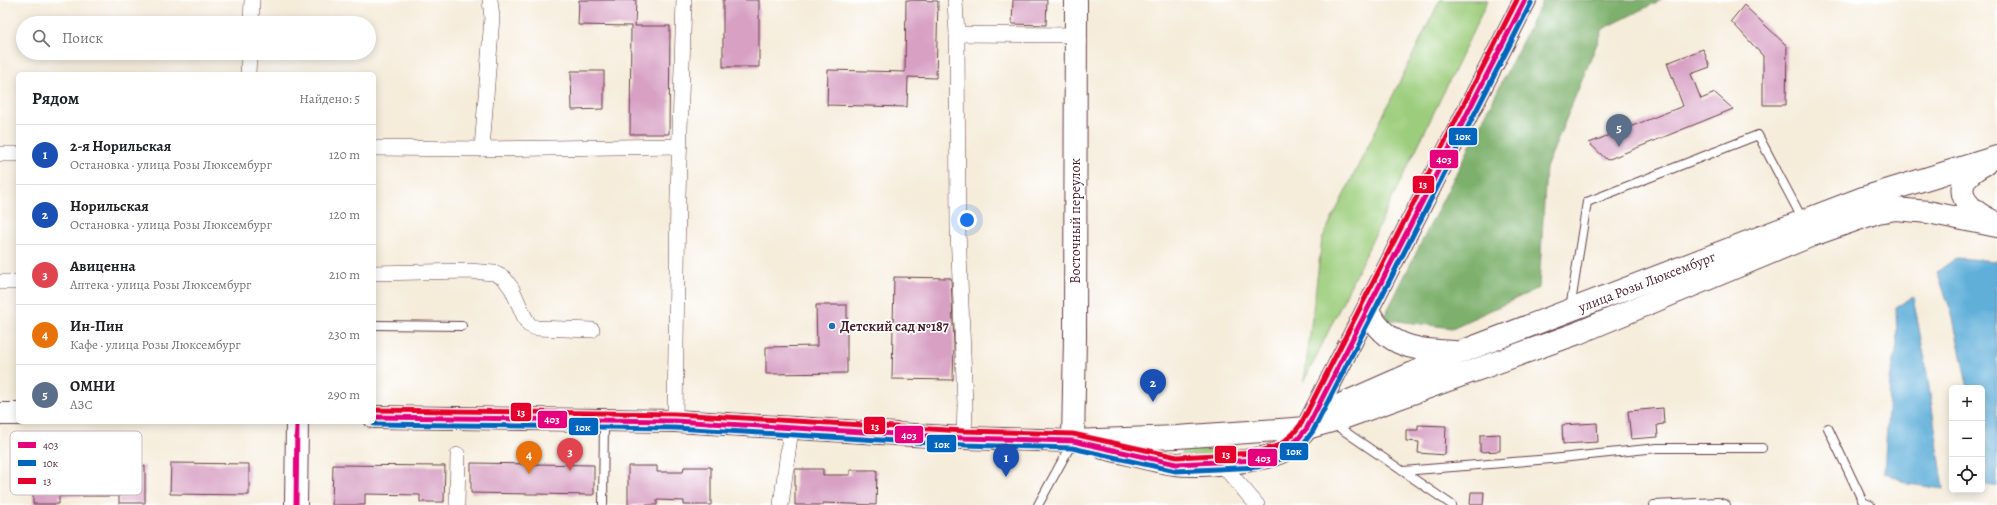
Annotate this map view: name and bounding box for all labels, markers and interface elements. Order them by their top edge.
search box [16,16,376,60]
icon: search [30,27,52,49]
text: Поиск [62,28,103,48]
text: Рядом [32,87,79,110]
text: Найдено: 5 [299,90,360,107]
pin: 5 [1606,114,1632,147]
line badge: 10к [1448,127,1478,146]
text: 10к [1455,129,1471,144]
text: 2-я Норильская [70,136,171,156]
text: 1 [43,146,47,163]
text: 120 m [329,146,360,163]
line badge: 403 [1429,149,1459,169]
text: 403 [1436,152,1452,167]
text: Остановка · улица Розы Люксембург [70,156,272,173]
street label: Восточный переулок [1066,158,1085,284]
line badge: 13 [1412,175,1435,194]
text: 13 [1419,177,1428,192]
text: Норильская [70,196,149,216]
text: 2 [42,206,48,223]
text: 120 m [329,206,360,223]
your location [957,210,977,230]
text: Остановка · улица Розы Люксембург [70,216,272,233]
street label: улица Розы Люксембург [1575,247,1718,317]
text: Авиценна [70,256,136,276]
text: 3 [42,266,48,283]
text: 210 m [329,266,360,283]
text: Аптека · улица Розы Люксембург [70,276,252,293]
text: Ин-Пин [70,316,123,336]
place label: Детский сад №187 [840,317,949,336]
marker: Детский сад №187 [827,321,837,331]
text: 4 [42,326,48,343]
text: 230 m [328,326,360,343]
text: Кафе · улица Розы Люксембург [70,336,241,353]
pin: 2 [1140,369,1166,402]
text: ОМНИ [70,376,115,396]
map controls [1949,385,1985,493]
button: + [1949,385,1985,421]
text: 5 [42,386,48,403]
text: 290 m [328,386,360,403]
text: АЗС [70,396,93,413]
line badge: 13 [510,402,532,422]
text: 13 [517,405,526,420]
line badge: 403 [537,410,568,429]
text: 403 [544,412,560,427]
line badge: 13 [863,416,886,435]
line badge: 10к [568,417,599,436]
text: 13 [871,419,880,434]
text: 10к [575,420,591,435]
button: − [1949,421,1985,457]
line badge: 403 [894,425,924,444]
text: 403 [901,428,917,443]
legend [10,431,142,495]
line badge: 10к [926,434,957,453]
text: 10к [934,437,950,452]
text: 403 [43,438,58,453]
pin: 3 [557,438,583,471]
pin: 4 [516,441,542,474]
line badge: 10к [1279,442,1309,461]
pin: 1 [993,444,1019,477]
text: 10к [1286,444,1302,459]
line badge: 13 [1214,445,1237,464]
text: 13 [1222,447,1231,462]
line badge: 403 [1247,448,1278,467]
text: 403 [1255,451,1271,466]
text: 10к [43,456,59,471]
button: locate [1949,457,1985,493]
text: 13 [43,474,51,489]

